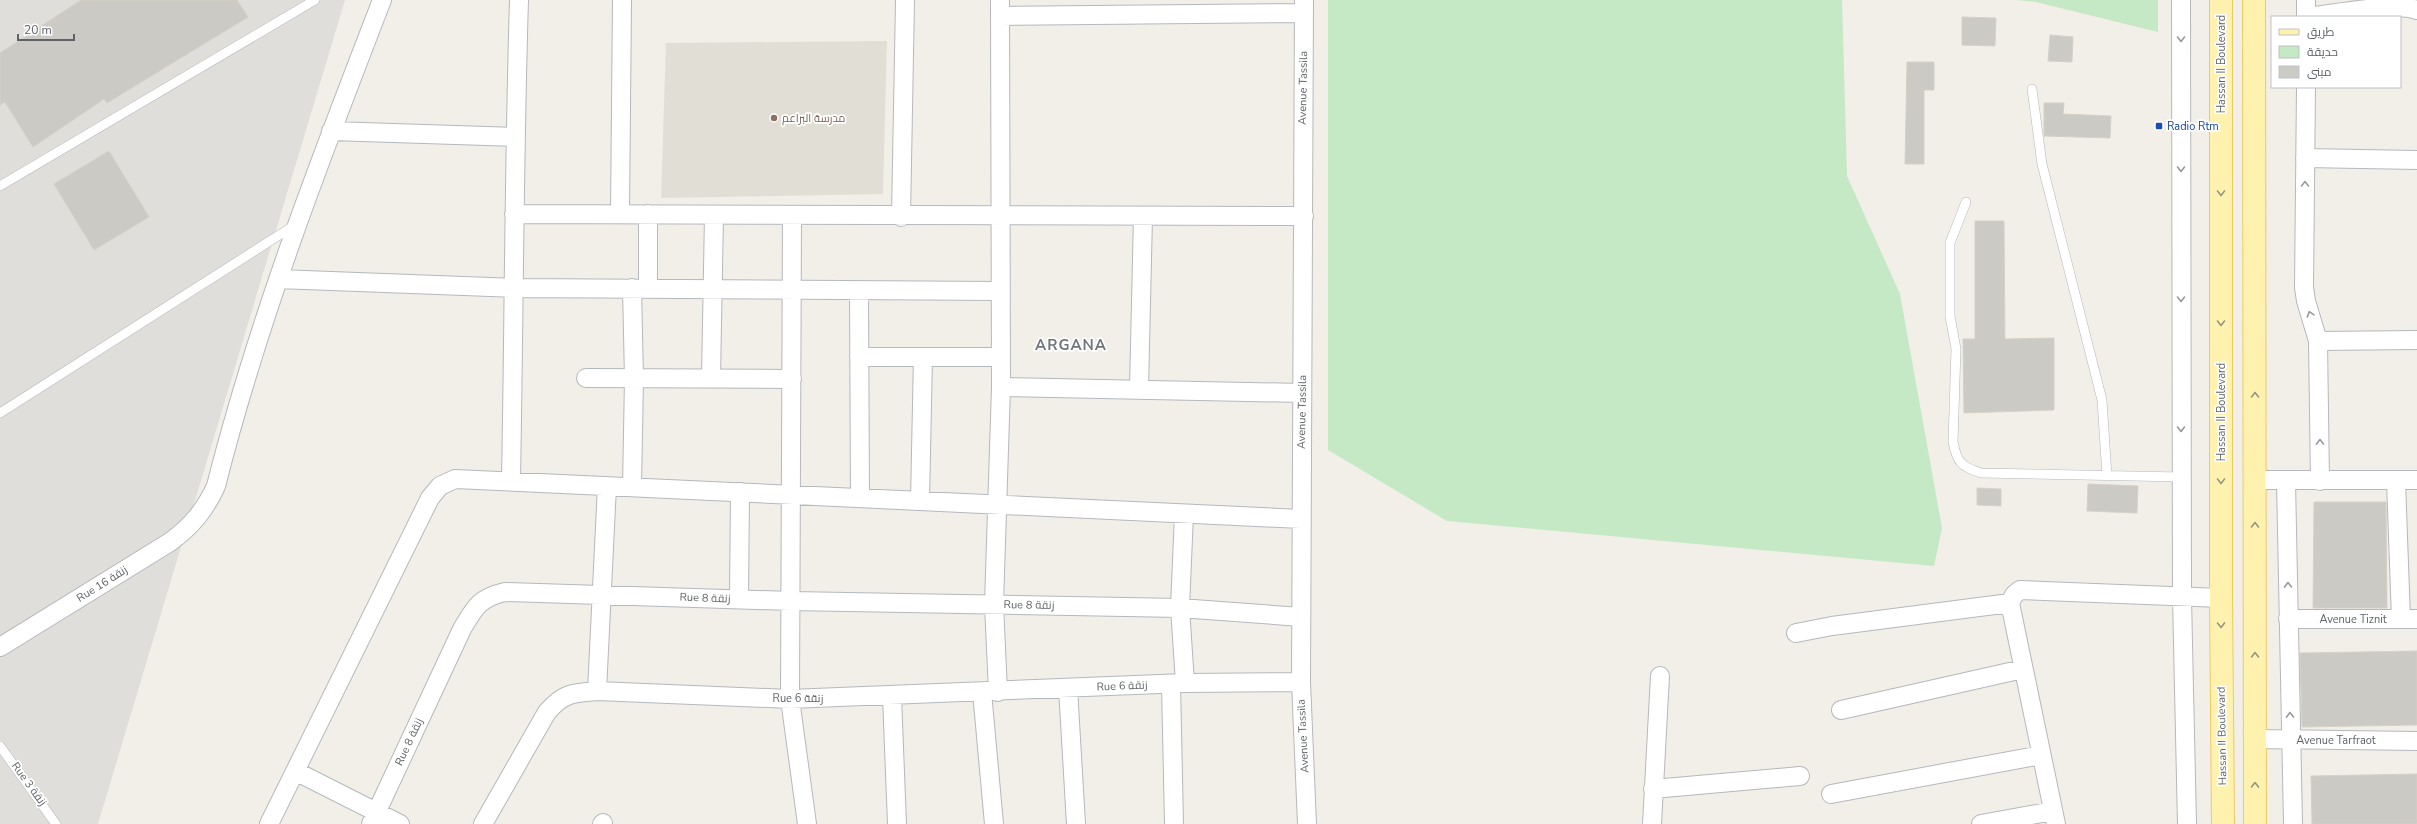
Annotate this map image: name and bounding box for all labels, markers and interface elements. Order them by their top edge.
street label: Hassan II Boulevard [2214,15,2229,113]
scale bar [18,16,74,42]
legend [2271,16,2401,88]
text: 20 m [24,22,52,38]
text: طريق [2307,24,2335,40]
one-way arrow [2177,36,2185,42]
text: حديقة [2307,44,2338,60]
street label: Avenue Tassila [1295,51,1311,125]
text: مبنى [2307,64,2332,80]
place label: مدرسة البراعم [782,111,845,126]
marker: مدرسة البراعم [769,113,779,123]
place label: Radio Rtm [2167,119,2219,134]
marker: Radio Rtm [2154,121,2164,131]
one-way arrow [2177,166,2185,172]
one-way arrow [2301,181,2309,187]
one-way arrow [2217,190,2225,196]
one-way arrow [2177,296,2185,302]
one-way arrow [2306,310,2315,317]
one-way arrow [2217,320,2225,326]
district label: ARGANA [1035,335,1107,355]
street label: Hassan II Boulevard [2214,363,2229,461]
street label: Avenue Tassila [1294,375,1310,449]
one-way arrow [2251,392,2259,398]
one-way arrow [2177,426,2185,432]
one-way arrow [2316,439,2324,445]
one-way arrow [2217,478,2225,484]
one-way arrow [2251,522,2259,528]
street label: Rue 16 زنقة [74,562,130,606]
one-way arrow [2284,582,2292,588]
street label: Rue 8 زنقة [679,590,731,606]
street label: Rue 8 زنقة [1003,597,1055,613]
street label: Avenue Tiznit [2319,612,2387,627]
one-way arrow [2217,622,2225,628]
one-way arrow [2251,652,2259,658]
street label: Rue 6 زنقة [1096,678,1148,694]
street label: Hassan II Boulevard [2214,687,2230,785]
street label: Rue 6 زنقة [773,691,824,706]
street label: Avenue Tassila [1294,698,1312,773]
one-way arrow [2286,712,2295,718]
street label: Rue 8 زنقة [391,716,427,768]
street label: Avenue Tarfraot [2296,733,2376,748]
street label: Rue 3 زنقة [8,759,50,809]
one-way arrow [2251,782,2259,788]

